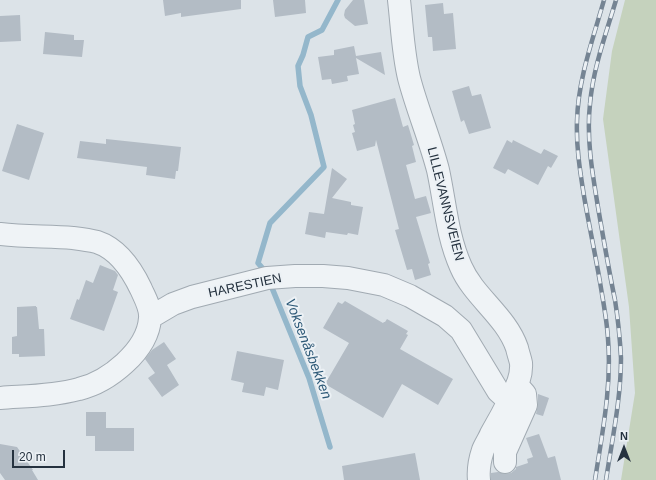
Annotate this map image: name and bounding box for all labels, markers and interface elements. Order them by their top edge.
street label: LILLEVANNSVEIEN [423,145,467,263]
street label: HARESTIEN [207,271,283,301]
water label: Voksenåsbekken [281,296,335,402]
north arrow [604,428,644,468]
text: N [620,430,628,442]
scale bar [14,442,67,468]
text: 20 m [19,450,46,464]

